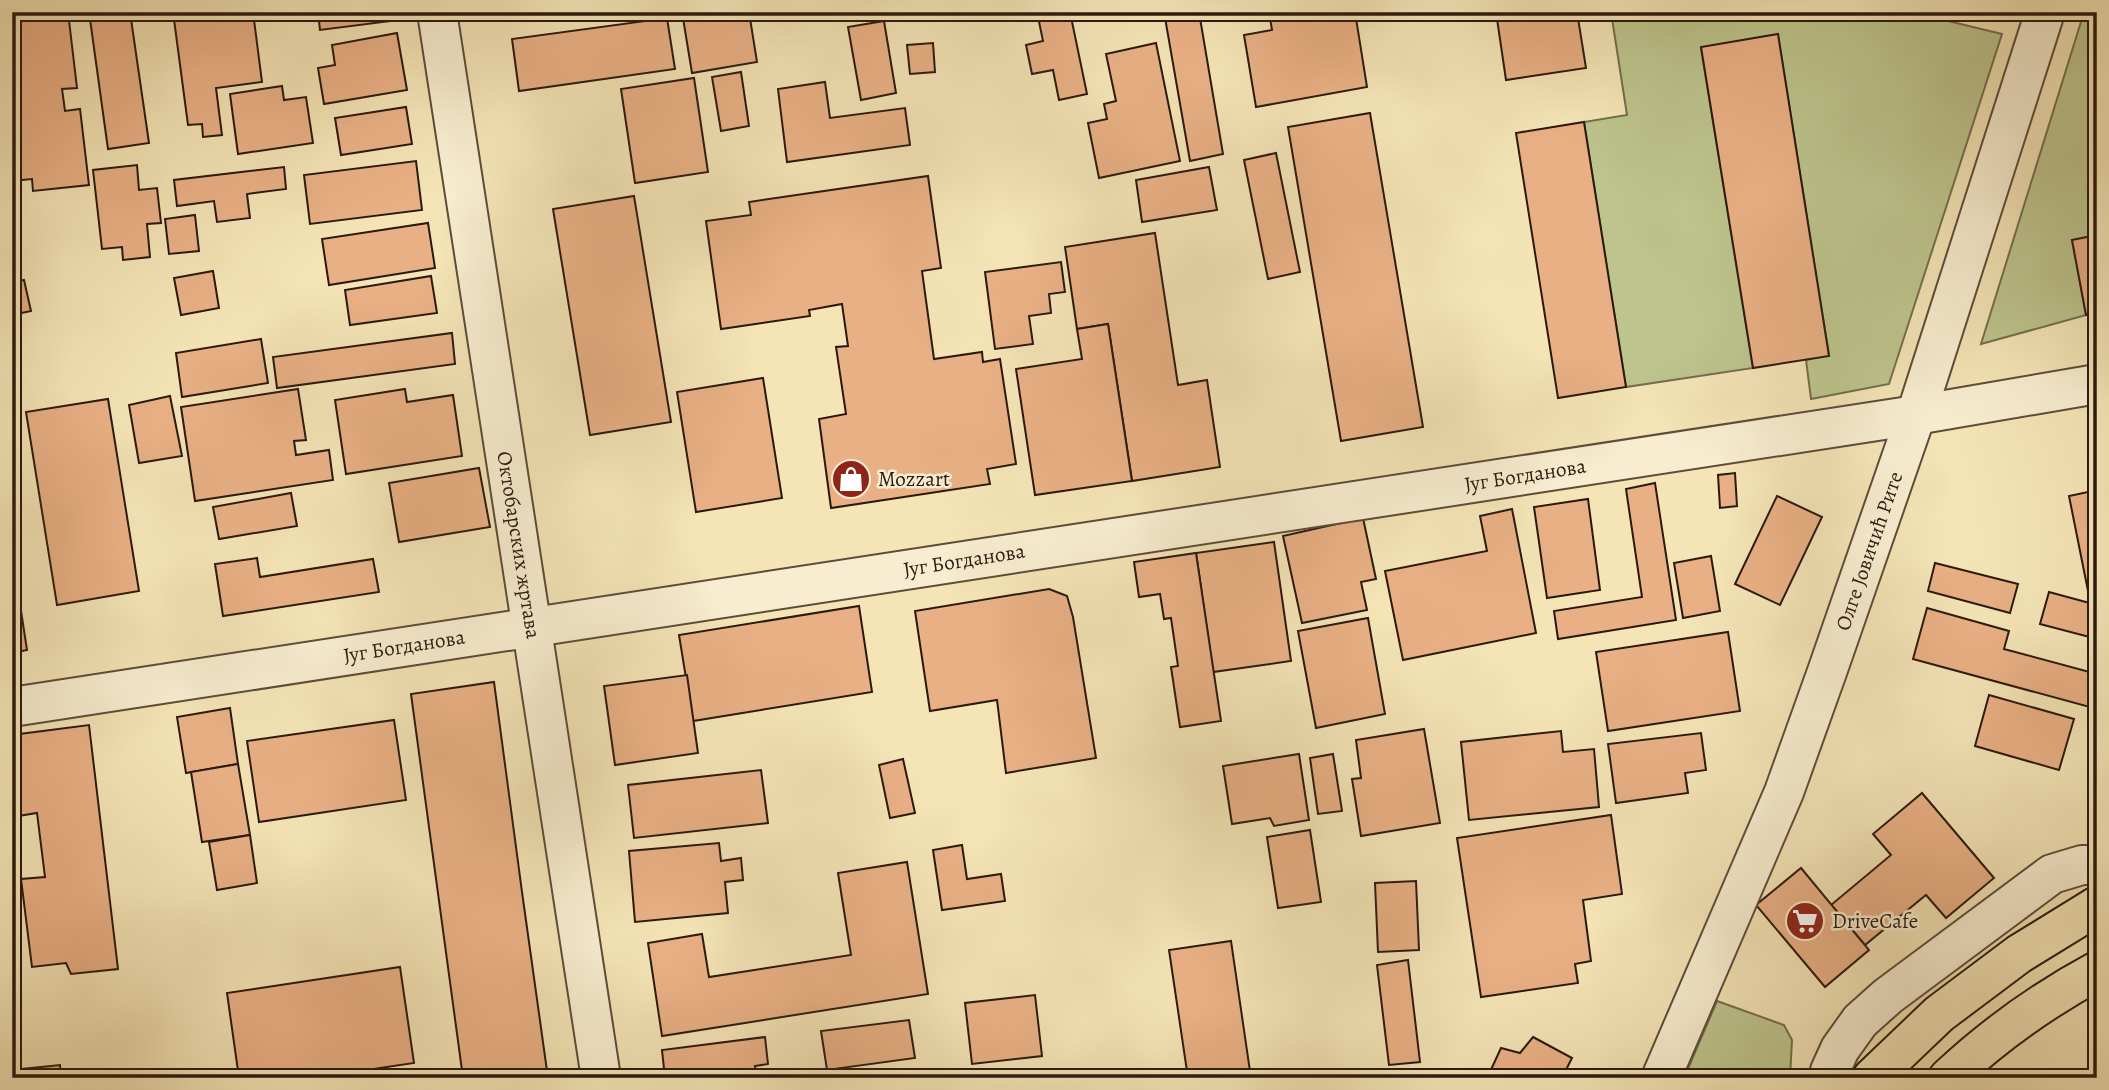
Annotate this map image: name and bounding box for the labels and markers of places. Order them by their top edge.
shop icon: Mozzart [830,458,872,500]
place label: Mozzart [878,465,950,493]
supermarket icon: DriveCafe [1784,900,1826,942]
place label: DriveCafe [1832,907,1918,935]

